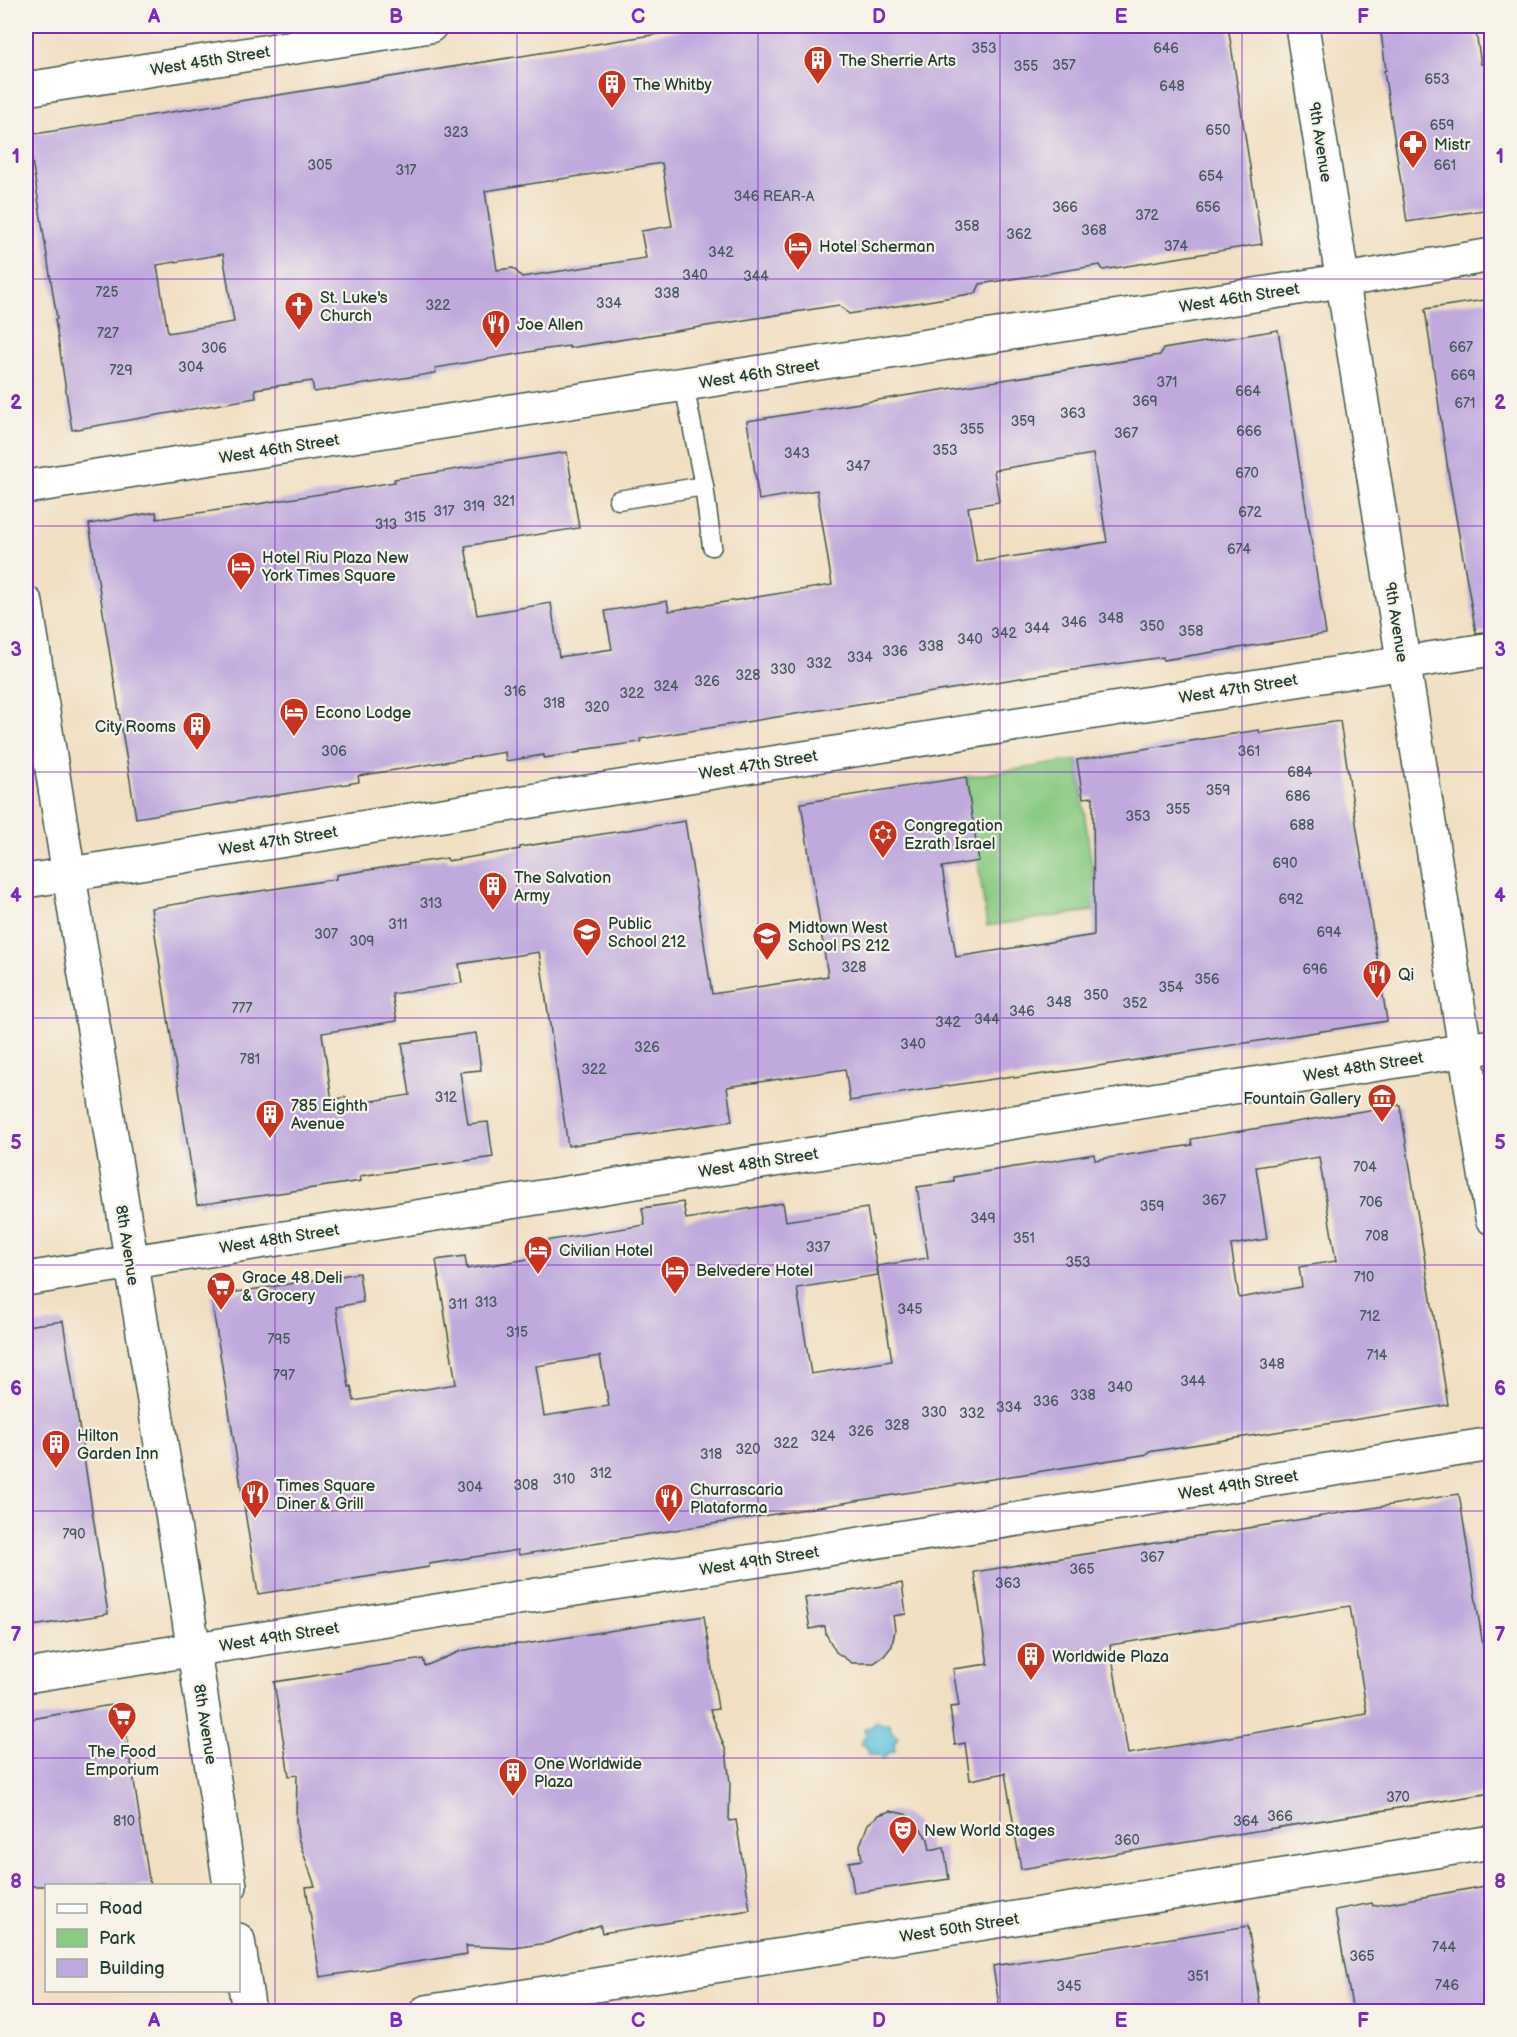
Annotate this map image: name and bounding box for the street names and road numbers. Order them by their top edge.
street label: West 45th Street [149,43,272,80]
street label: 9th Avenue [1304,101,1335,184]
street label: West 46th Street [1178,280,1301,317]
street label: West 46th Street [698,356,821,393]
street label: West 46th Street [218,431,341,468]
street label: 9th Avenue [1380,581,1411,664]
street label: West 47th Street [1178,671,1299,708]
street label: West 47th Street [698,747,819,784]
street label: West 47th Street [218,823,339,860]
street label: West 48th Street [1302,1049,1425,1086]
street label: West 48th Street [697,1145,820,1182]
street label: 8th Avenue [111,1204,142,1287]
street label: West 48th Street [218,1221,341,1258]
street label: West 49th Street [1177,1467,1300,1504]
street label: West 49th Street [698,1543,821,1580]
street label: West 49th Street [218,1619,341,1656]
street label: 8th Avenue [189,1683,220,1766]
street label: West 50th Street [898,1910,1020,1947]

